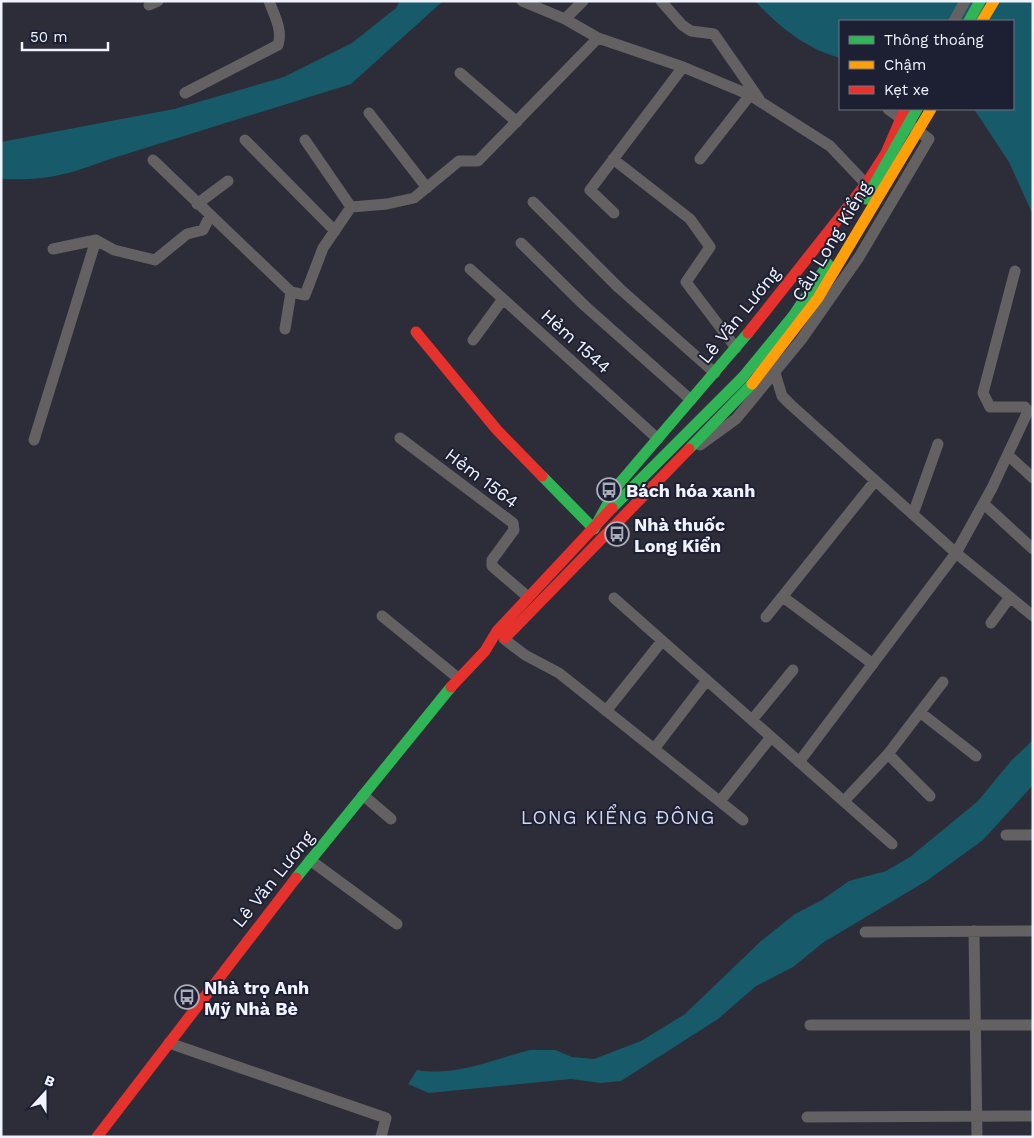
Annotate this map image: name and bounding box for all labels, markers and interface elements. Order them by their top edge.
scale bar [22,20,109,52]
legend [839,20,1014,110]
text: 50 m [30,28,67,46]
text: Thông thoáng [884,31,983,49]
text: Chậm [884,56,926,74]
text: Kẹt xe [884,81,929,99]
street label: Cầu Long Kiểng [787,177,875,305]
street label: Lê Văn Lương [694,262,784,367]
street label: Hẻm 1544 [537,304,615,378]
street label: Hẻm 1564 [441,444,523,512]
bus stop icon: Bách hóa xanh [596,477,622,503]
place label: Bách hóa xanh [626,480,755,501]
place label: Nhà thuốc Long Kiển [634,514,725,556]
bus stop icon: Nhà thuốc Long Kiển [604,521,630,547]
district label: LONG KIỂNG ĐÔNG [521,804,715,829]
street label: Lê Văn Lương [228,826,318,931]
place label: Nhà trọ Anh Mỹ Nhà Bè [204,977,309,1019]
bus stop icon: Nhà trọ Anh Mỹ Nhà Bè [174,984,200,1010]
north arrow [20,1068,70,1118]
text: B [42,1072,57,1090]

